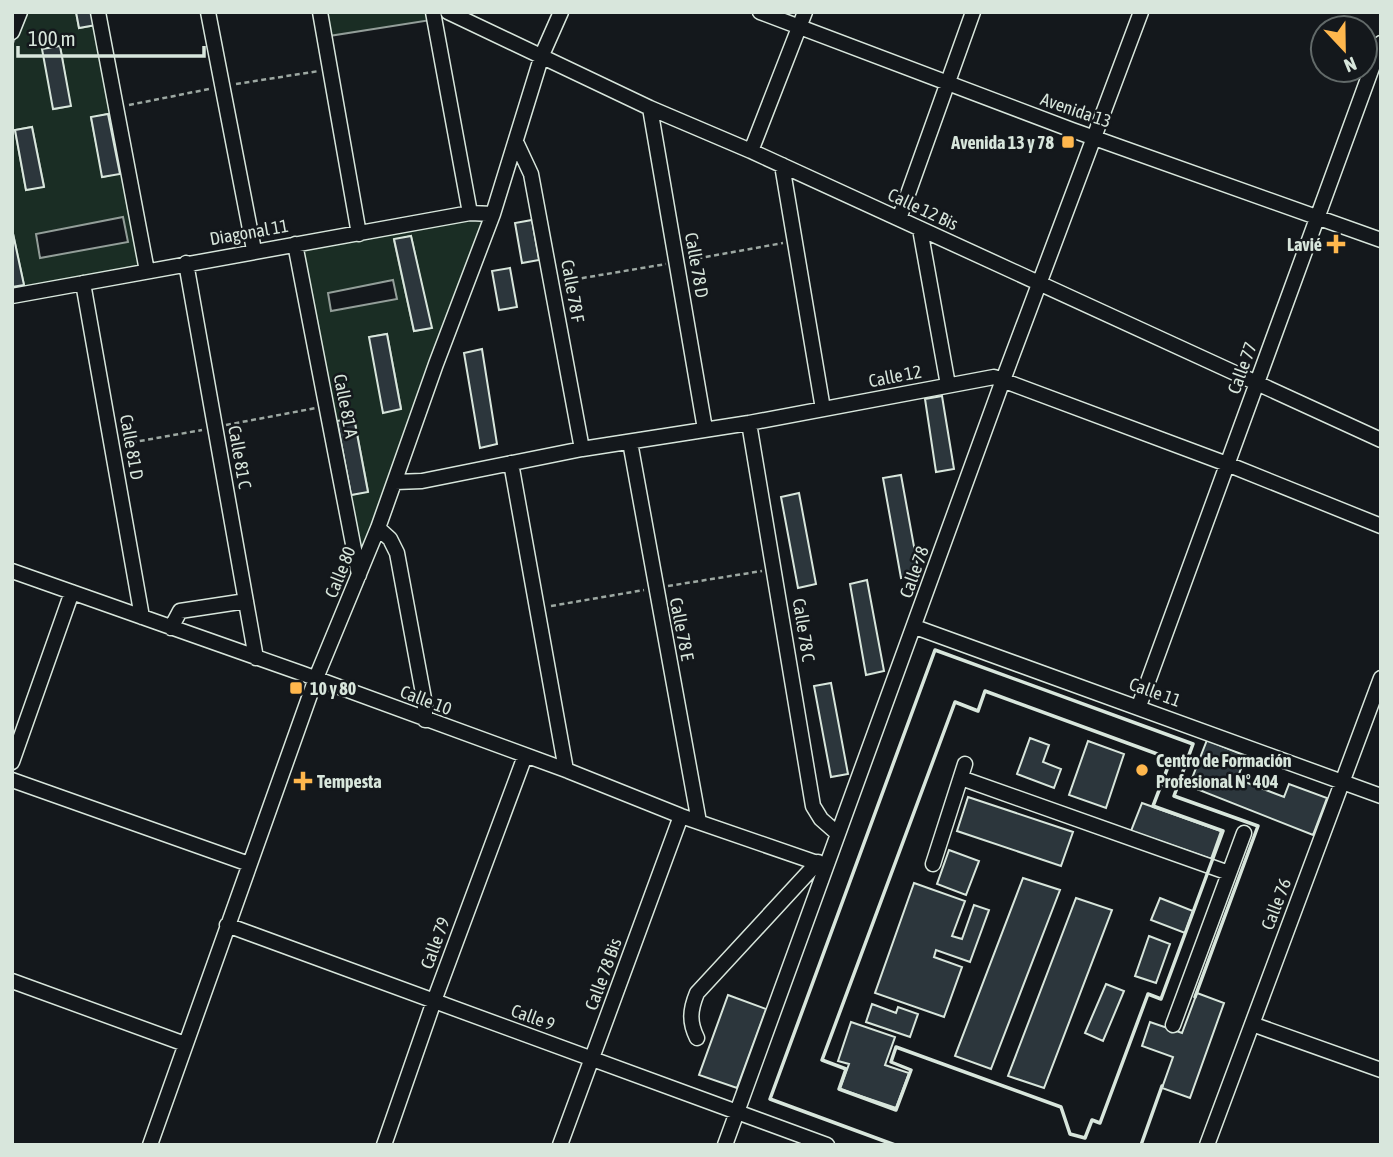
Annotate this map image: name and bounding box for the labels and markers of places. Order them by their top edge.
place label: Avenida 13 y 78 [950,132,1055,153]
marker: Avenida 13 y 78 [1060,134,1076,150]
place label: Lavié [1287,234,1322,255]
marker: Lavié [1328,236,1344,252]
place label: 10 y 80 [310,678,356,699]
marker: 10 y 80 [288,680,304,696]
place label: Centro de Formación Profesional N° 404 [1156,750,1292,792]
marker: Centro de Formación Profesional N° 404 [1134,762,1150,778]
place label: Tempesta [317,771,382,792]
marker: Tempesta [295,773,311,789]

